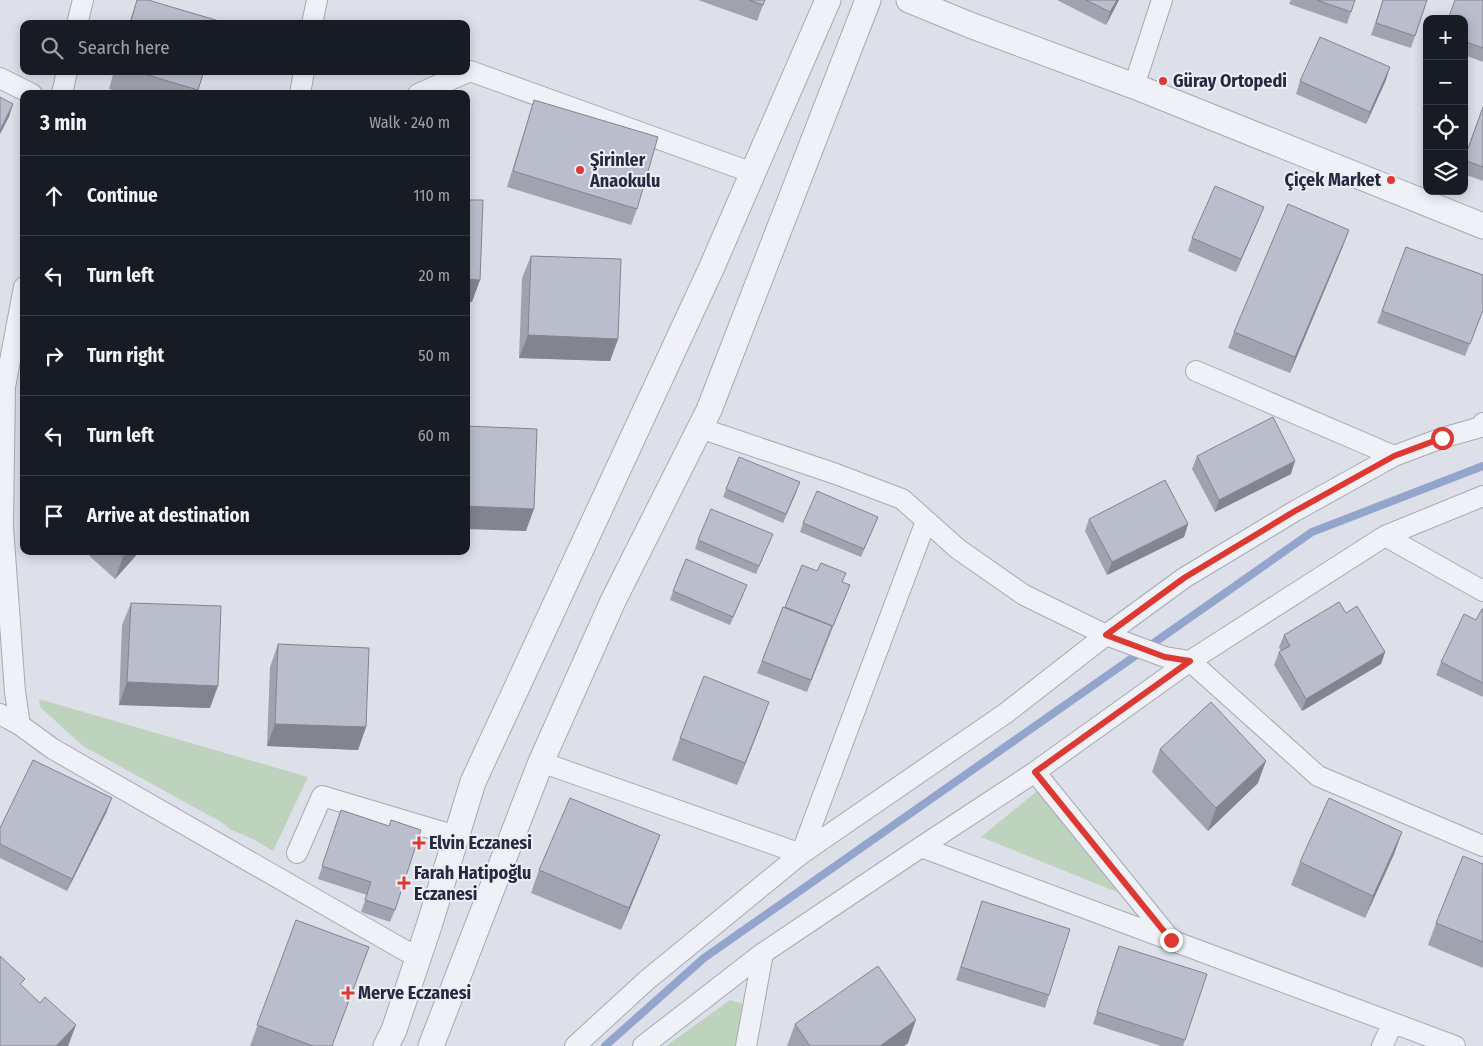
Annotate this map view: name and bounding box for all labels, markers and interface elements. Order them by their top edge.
map controls [1423,15,1468,195]
button: + [1423,15,1468,60]
search box [20,20,470,75]
icon: search [38,34,66,62]
text: Search here [78,36,170,59]
button: − [1423,60,1468,105]
place label: Güray Ortopedi [1173,70,1287,92]
marker: Güray Ortopedi [1157,75,1169,87]
button: locate [1423,105,1468,150]
text: 3 min [40,110,87,136]
text: Walk · 240 m [369,113,450,132]
place label: Şirinler Anaokulu [589,149,660,192]
button: layers [1423,150,1468,195]
marker: Şirinler Anaokulu [574,164,586,176]
place label: Çiçek Market [1285,169,1382,191]
marker: Çiçek Market [1385,174,1397,186]
icon: ahead [40,182,68,210]
text: Continue [87,184,158,207]
text: 110 m [413,186,450,205]
icon: left [40,262,68,290]
text: Turn left [87,264,154,287]
text: 20 m [419,266,450,285]
icon: right [40,342,68,370]
text: Turn right [87,344,164,367]
text: 50 m [418,346,450,365]
icon: left [40,422,68,450]
text: Turn left [87,424,154,447]
text: 60 m [418,426,450,445]
route start [1431,427,1454,450]
icon: arrive [40,502,68,530]
text: Arrive at destination [87,504,250,527]
place label: Elvin Eczanesi [429,832,532,854]
marker: Elvin Eczanesi [413,837,425,849]
place label: Farah Hatipoğlu Eczanesi [414,862,531,905]
marker: Farah Hatipoğlu Eczanesi [398,877,410,889]
route end [1160,929,1183,952]
place label: Merve Eczanesi [358,982,471,1004]
marker: Merve Eczanesi [342,987,354,999]

